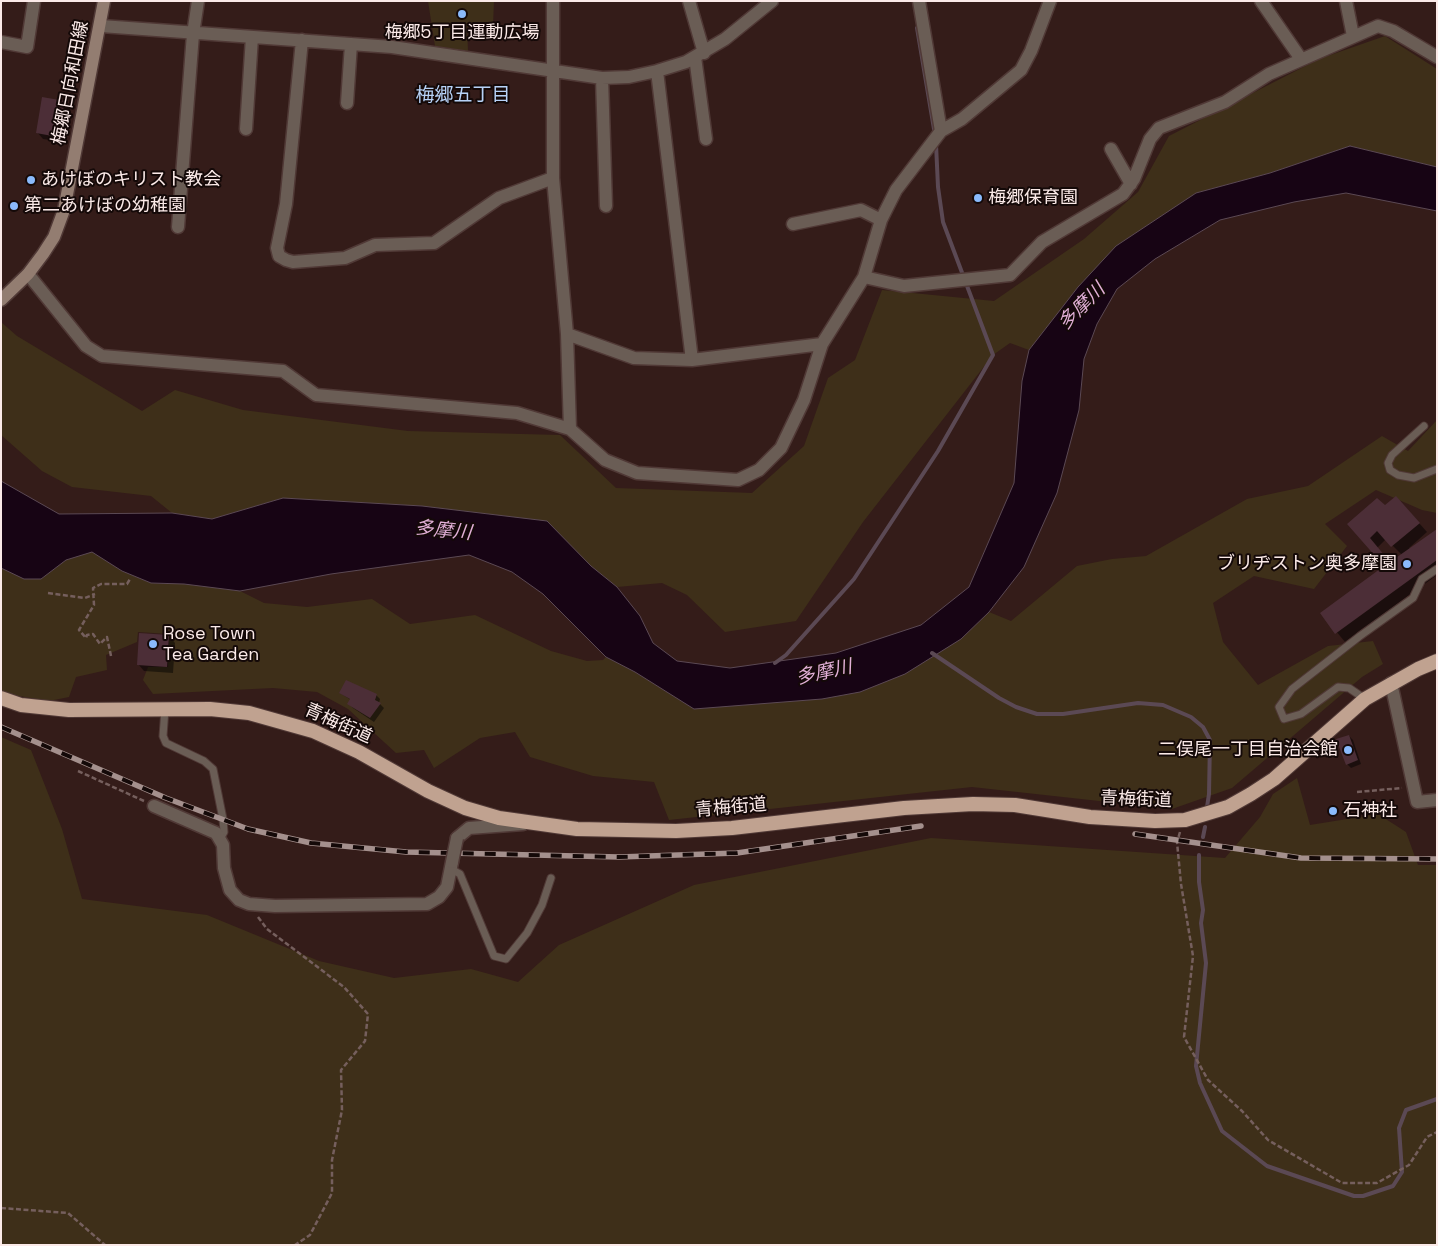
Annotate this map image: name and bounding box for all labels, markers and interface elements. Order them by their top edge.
marker: 梅郷5丁目運動広場 [456,8,468,20]
street label: 梅郷日向和田線 [48,19,94,147]
place label: 梅郷5丁目運動広場 [385,22,539,44]
district label: 梅郷五丁目 [416,85,510,107]
place label: あけぼのキリスト教会 [41,169,221,191]
marker: あけぼのキリスト教会 [25,174,37,186]
place label: 梅郷保育園 [988,187,1078,209]
marker: 梅郷保育園 [972,192,984,204]
place label: 第二あけぼの幼稚園 [24,195,186,217]
marker: 第二あけぼの幼稚園 [8,200,20,212]
water label: 多摩川 [1054,279,1110,335]
water label: 多摩川 [413,517,473,545]
place label: ブリヂストン奥多摩園 [1217,553,1397,575]
marker: ブリヂストン奥多摩園 [1401,558,1413,570]
place label: Rose Town Tea Garden [163,623,259,666]
marker: Rose Town Tea Garden [147,638,159,650]
water label: 多摩川 [794,656,854,690]
street label: 青梅街道 [301,699,375,749]
place label: 二俣尾一丁目自治会館 [1158,739,1338,761]
marker: 二俣尾一丁目自治会館 [1342,744,1354,756]
street label: 青梅街道 [1100,788,1172,812]
street label: 青梅街道 [694,794,768,822]
place label: 石神社 [1343,800,1397,822]
marker: 石神社 [1327,805,1339,817]

